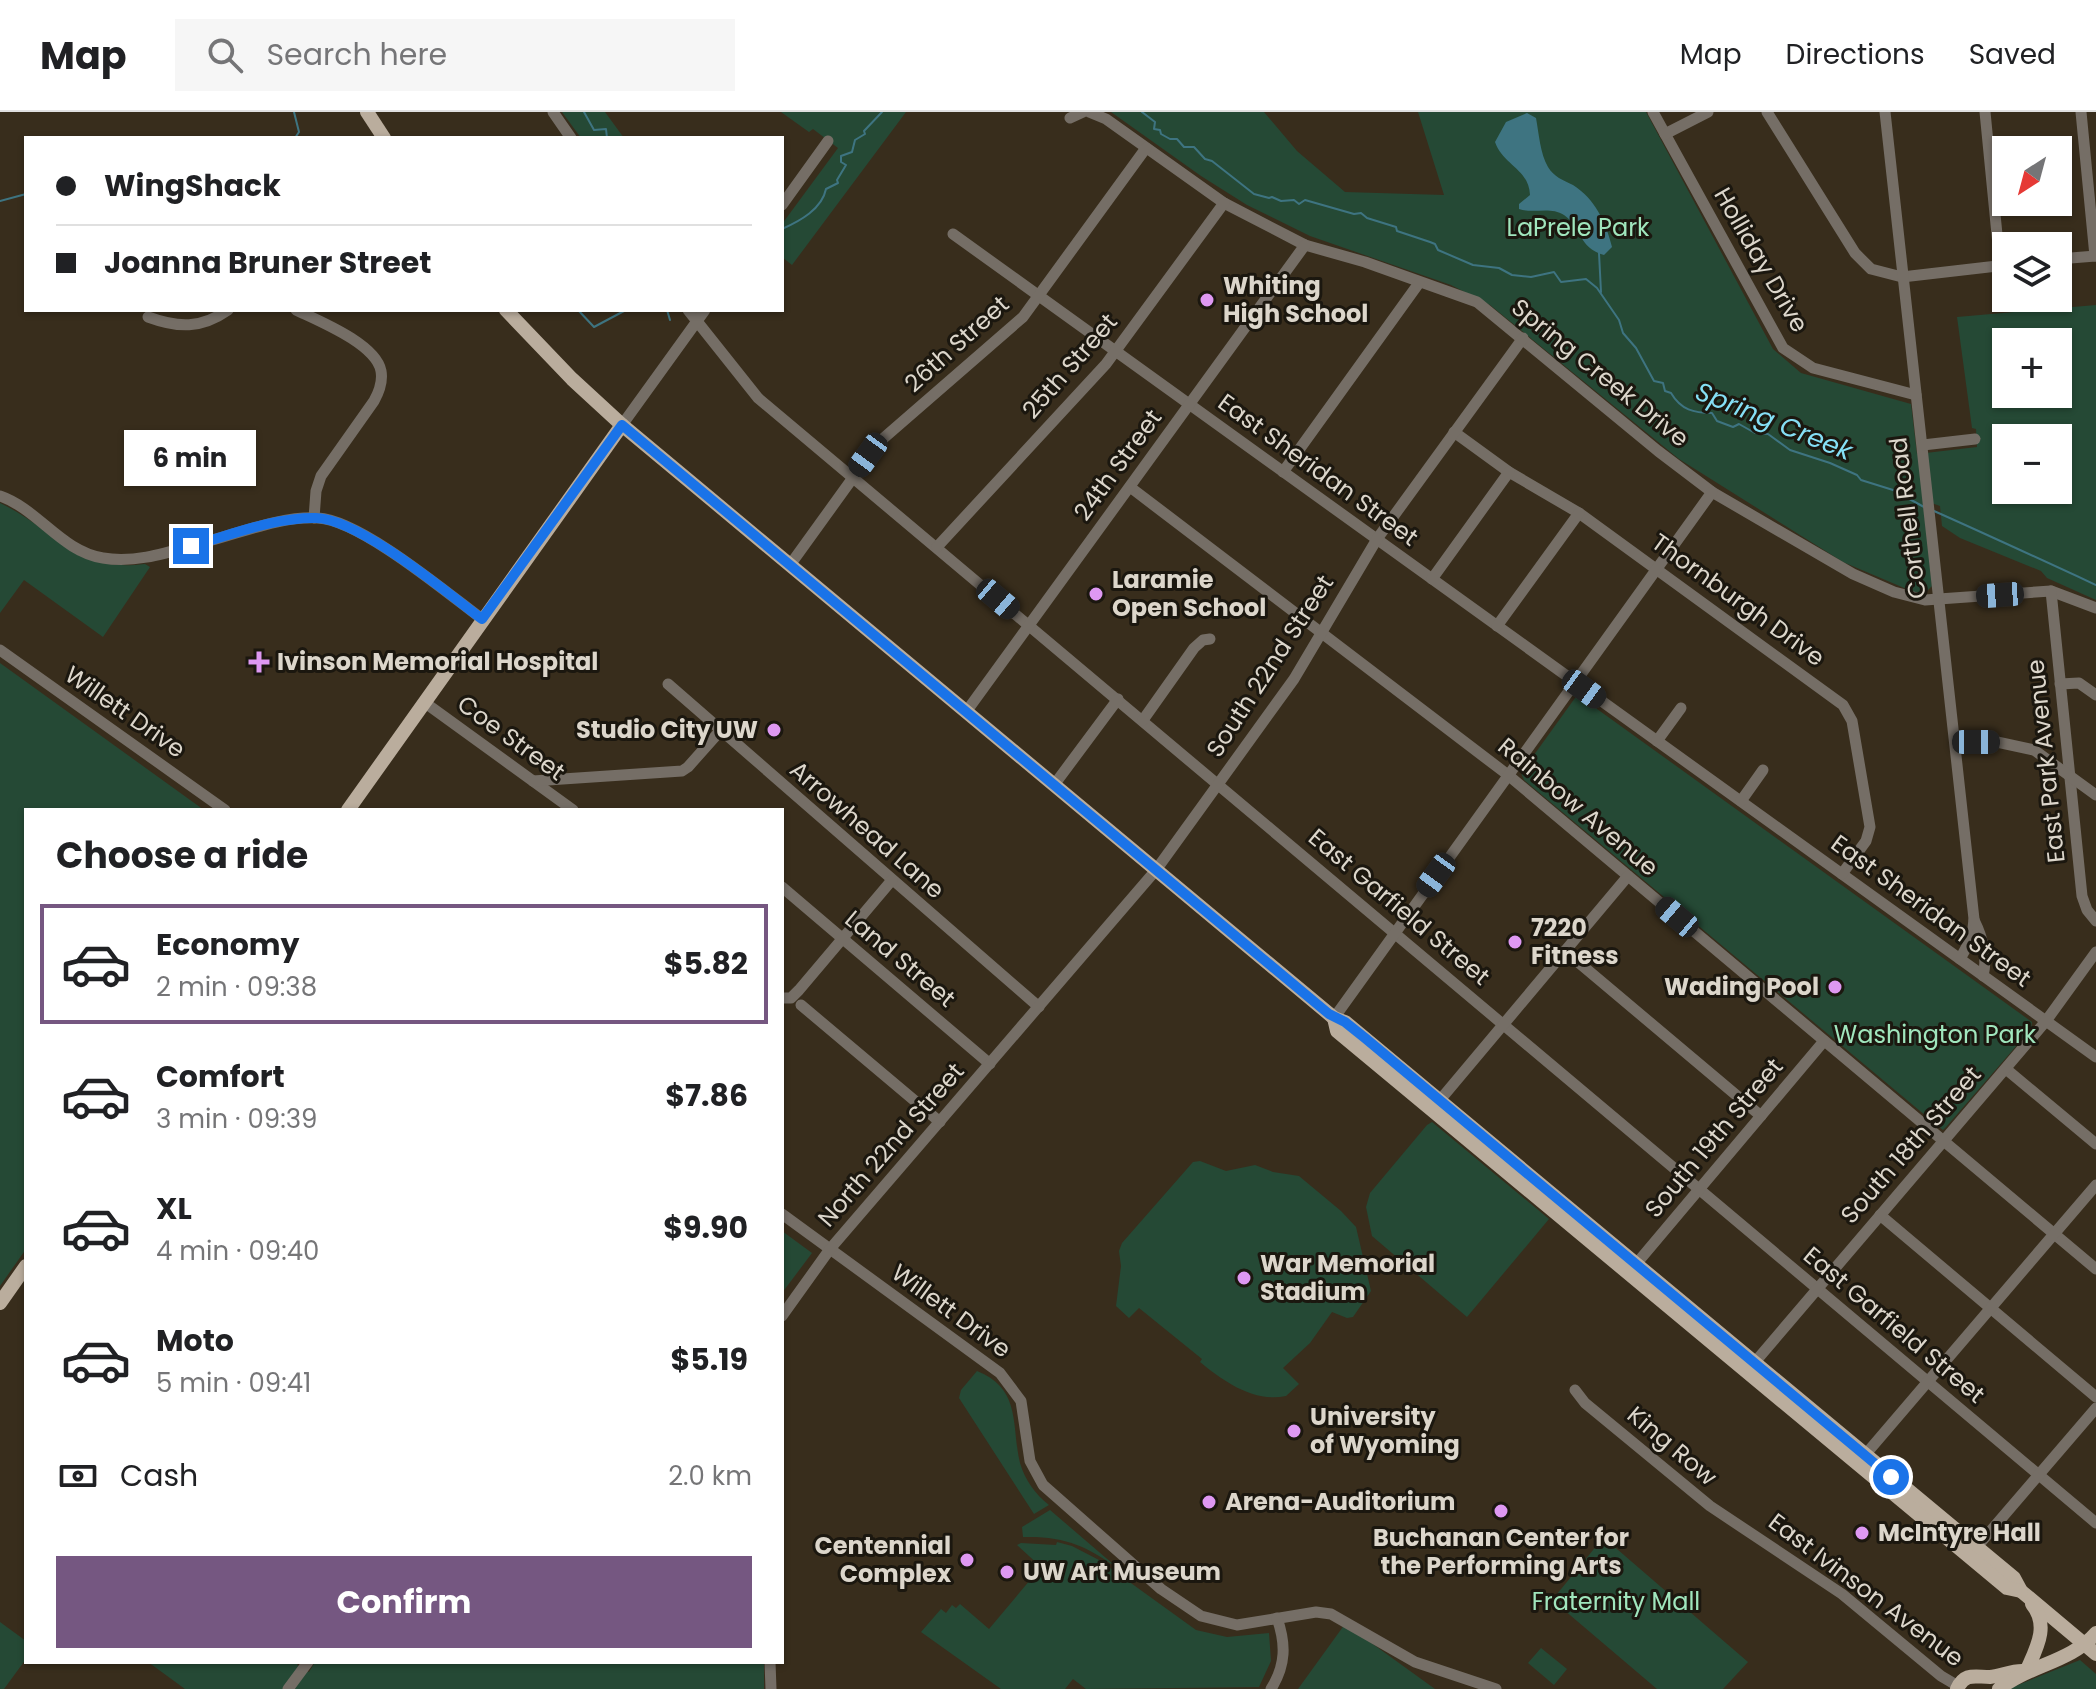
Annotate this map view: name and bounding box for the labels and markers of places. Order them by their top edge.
place label: Whiting High School [1223,269,1368,330]
marker: Whiting High School [1198,291,1216,309]
place label: Laramie Open School [1112,563,1266,624]
marker: Laramie Open School [1087,585,1105,603]
place label: Ivinson Memorial Hospital [277,645,598,678]
marker: Ivinson Memorial Hospital [248,651,270,673]
place label: Studio City UW [576,713,758,746]
marker: Studio City UW [765,721,783,739]
place label: 7220 Fitness [1531,911,1619,972]
marker: 7220 Fitness [1506,933,1524,951]
place label: Wading Pool [1664,970,1819,1003]
marker: Wading Pool [1826,978,1844,996]
place label: War Memorial Stadium [1260,1247,1435,1308]
marker: War Memorial Stadium [1235,1269,1253,1287]
place label: University of Wyoming [1310,1400,1460,1461]
marker: University of Wyoming [1285,1422,1303,1440]
place label: Arena-Auditorium [1225,1485,1455,1518]
marker: Arena-Auditorium [1200,1493,1218,1511]
marker: Buchanan Center for the Performing Arts [1492,1502,1510,1520]
place label: McIntyre Hall [1878,1516,2041,1549]
place label: Buchanan Center for the Performing Arts [1373,1521,1629,1582]
marker: McIntyre Hall [1853,1524,1871,1542]
place label: Centennial Complex [814,1529,952,1590]
marker: Centennial Complex [958,1551,976,1569]
place label: UW Art Museum [1023,1555,1221,1588]
marker: UW Art Museum [998,1563,1016,1581]

